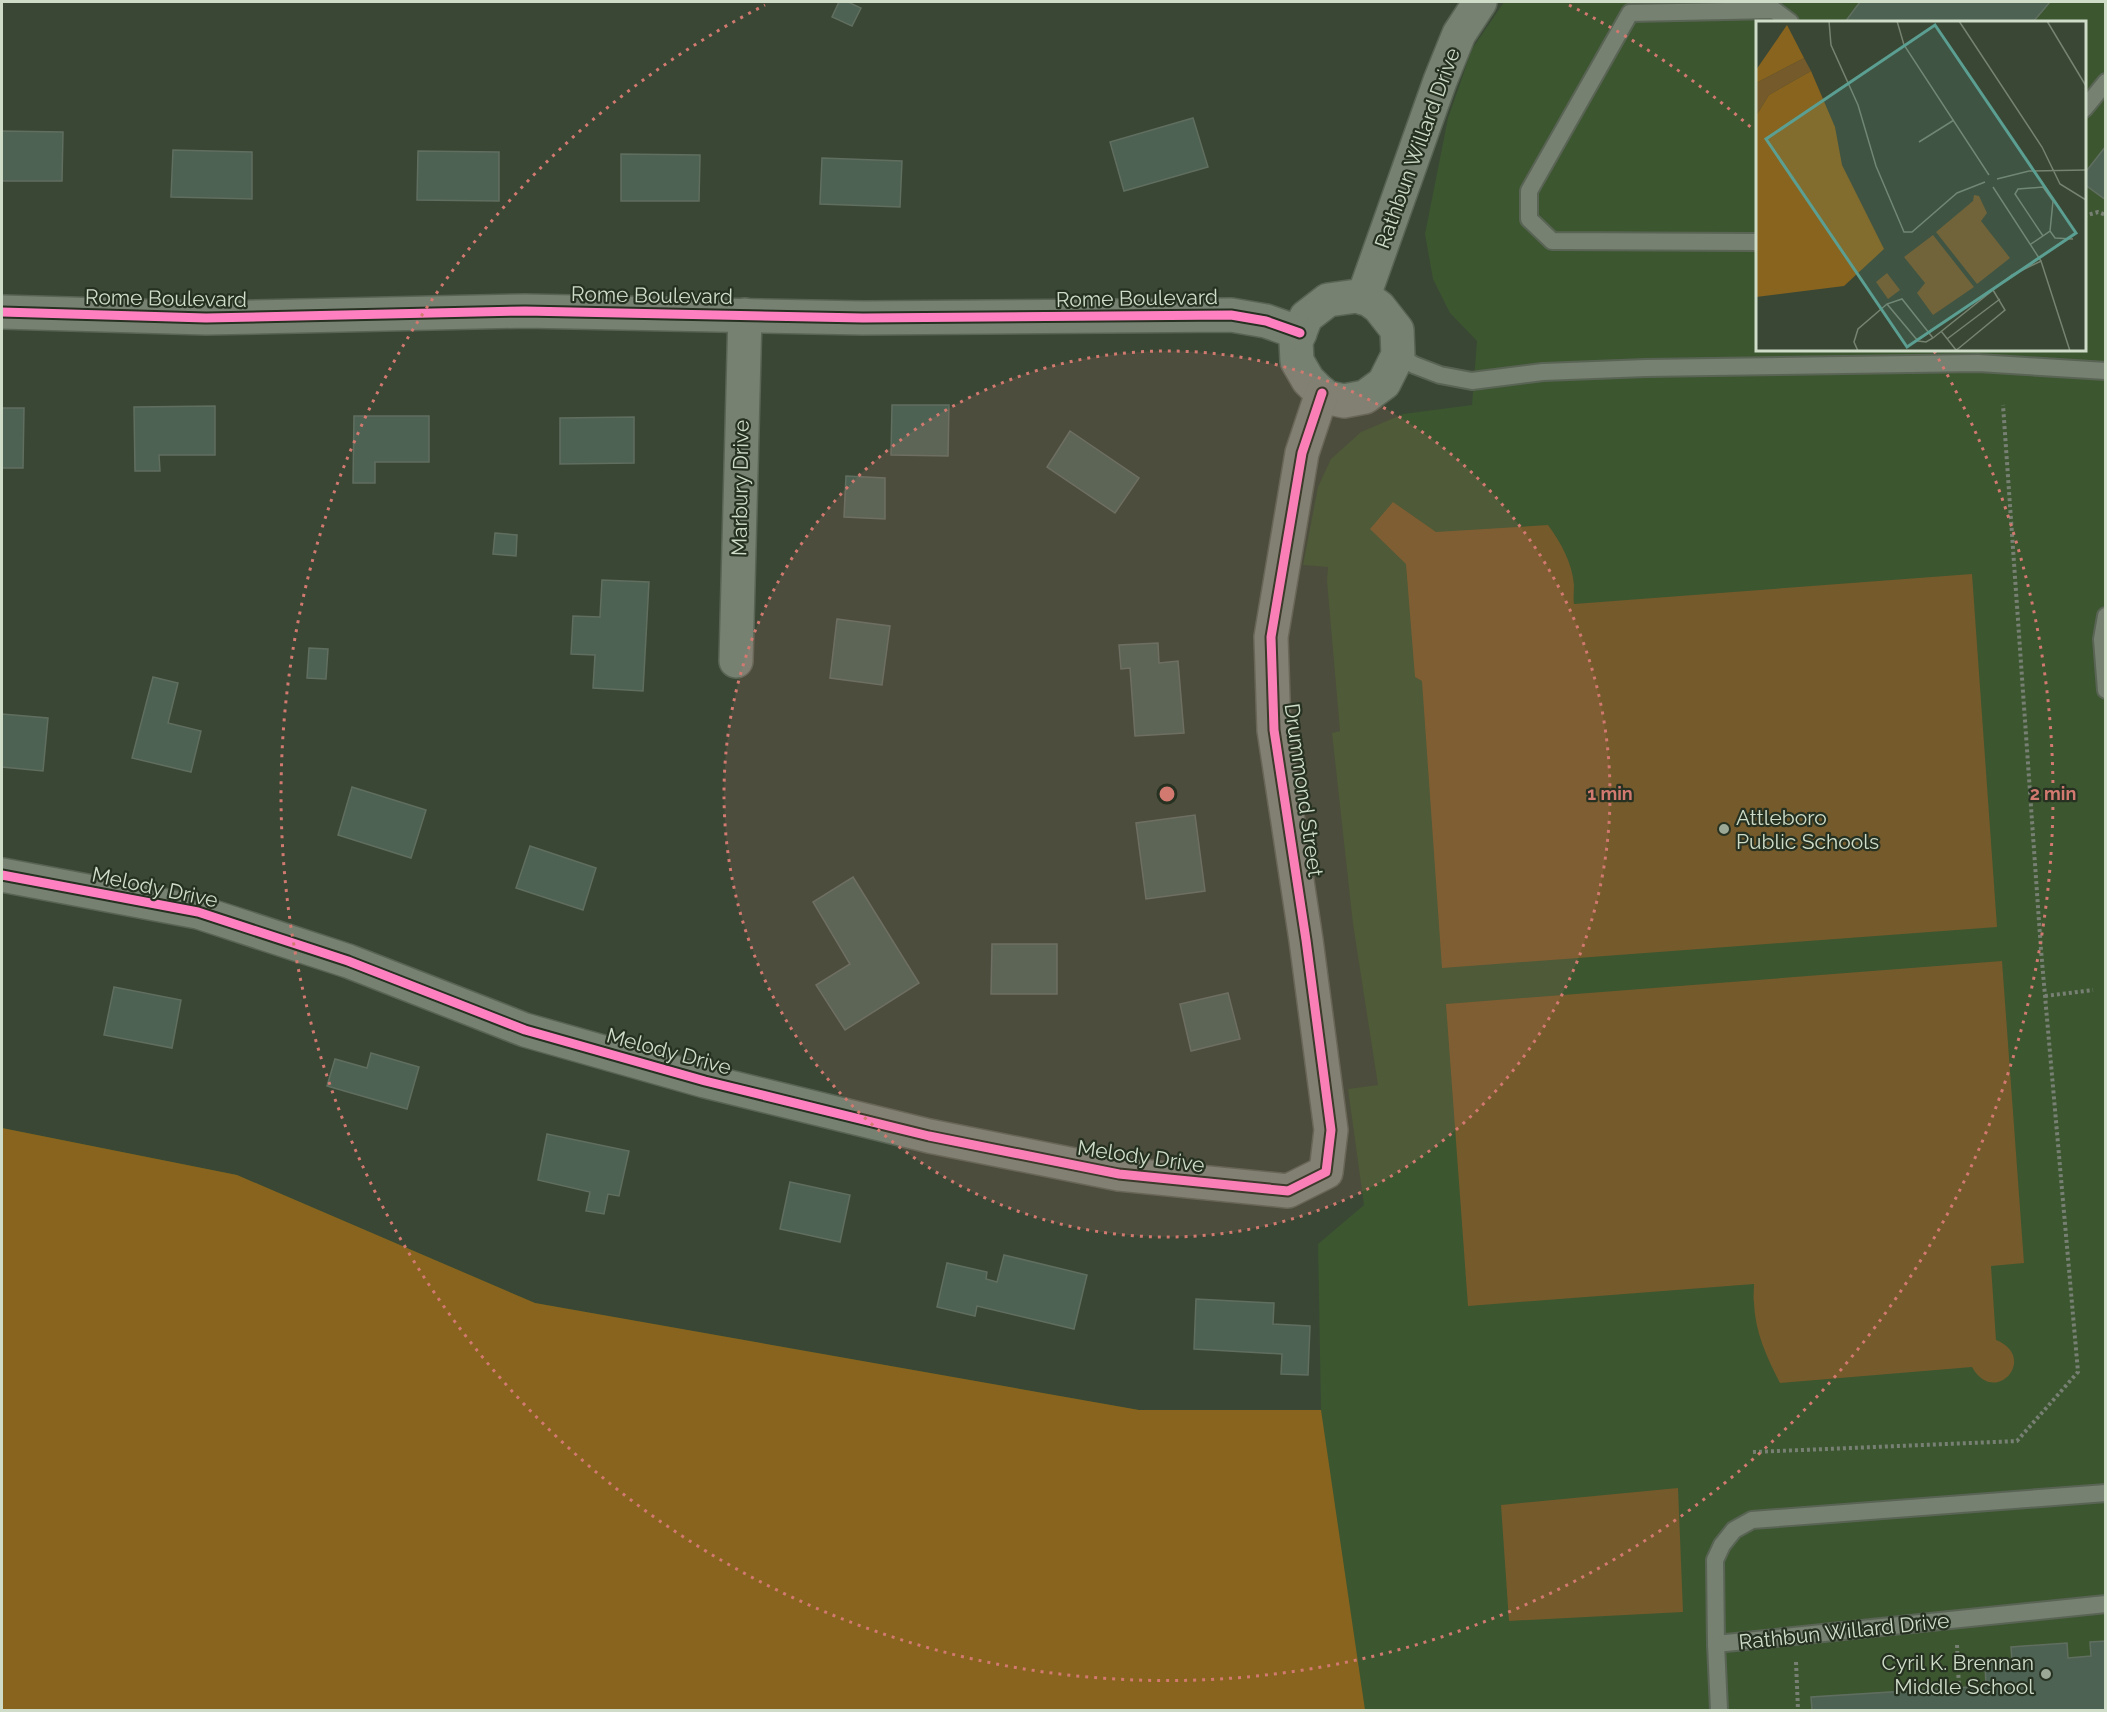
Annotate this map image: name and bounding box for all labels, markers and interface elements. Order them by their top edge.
inset map [1756,21,2086,351]
street label: Rathbun Willard Drive [1369,44,1465,252]
street label: Rome Boulevard [571,281,733,309]
street label: Rome Boulevard [85,284,247,312]
street label: Rome Boulevard [1056,284,1218,312]
street label: Marbury Drive [726,420,754,556]
street label: Drummond Street [1279,702,1329,878]
text: 1 min [1587,783,1633,804]
text: 2 min [2030,783,2076,804]
centre of rings [1157,784,1177,804]
place label: Attleboro Public Schools [1736,805,1879,854]
marker: Attleboro Public Schools [1717,822,1731,836]
street label: Melody Drive [90,861,220,913]
street label: Melody Drive [604,1022,734,1080]
street label: Melody Drive [1076,1135,1206,1177]
street label: Rathbun Willard Drive [1738,1608,1950,1654]
place label: Cyril K. Brennan Middle School [1881,1650,2034,1699]
marker: Cyril K. Brennan Middle School [2039,1667,2053,1681]

